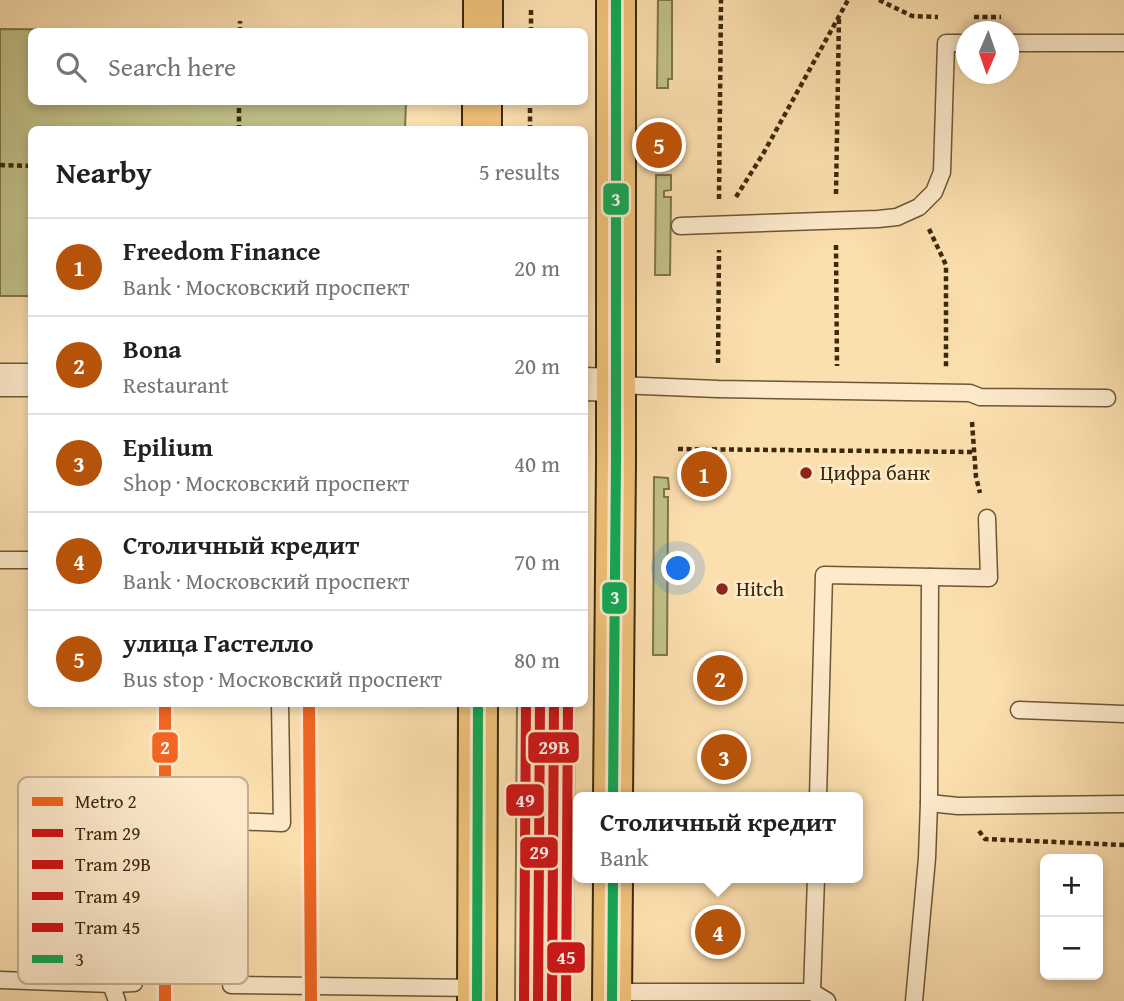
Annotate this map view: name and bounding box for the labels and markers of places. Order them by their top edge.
pin: 5 [636,119,682,171]
pin: 1 [681,448,727,500]
place label: Цифра банк [820,457,930,488]
marker: Цифра банк [798,465,814,481]
place label: Hitch [736,573,784,604]
marker: Hitch [714,581,730,597]
pin: 2 [697,652,743,704]
pin: 3 [701,731,747,783]
pin: 4 [695,906,741,958]

